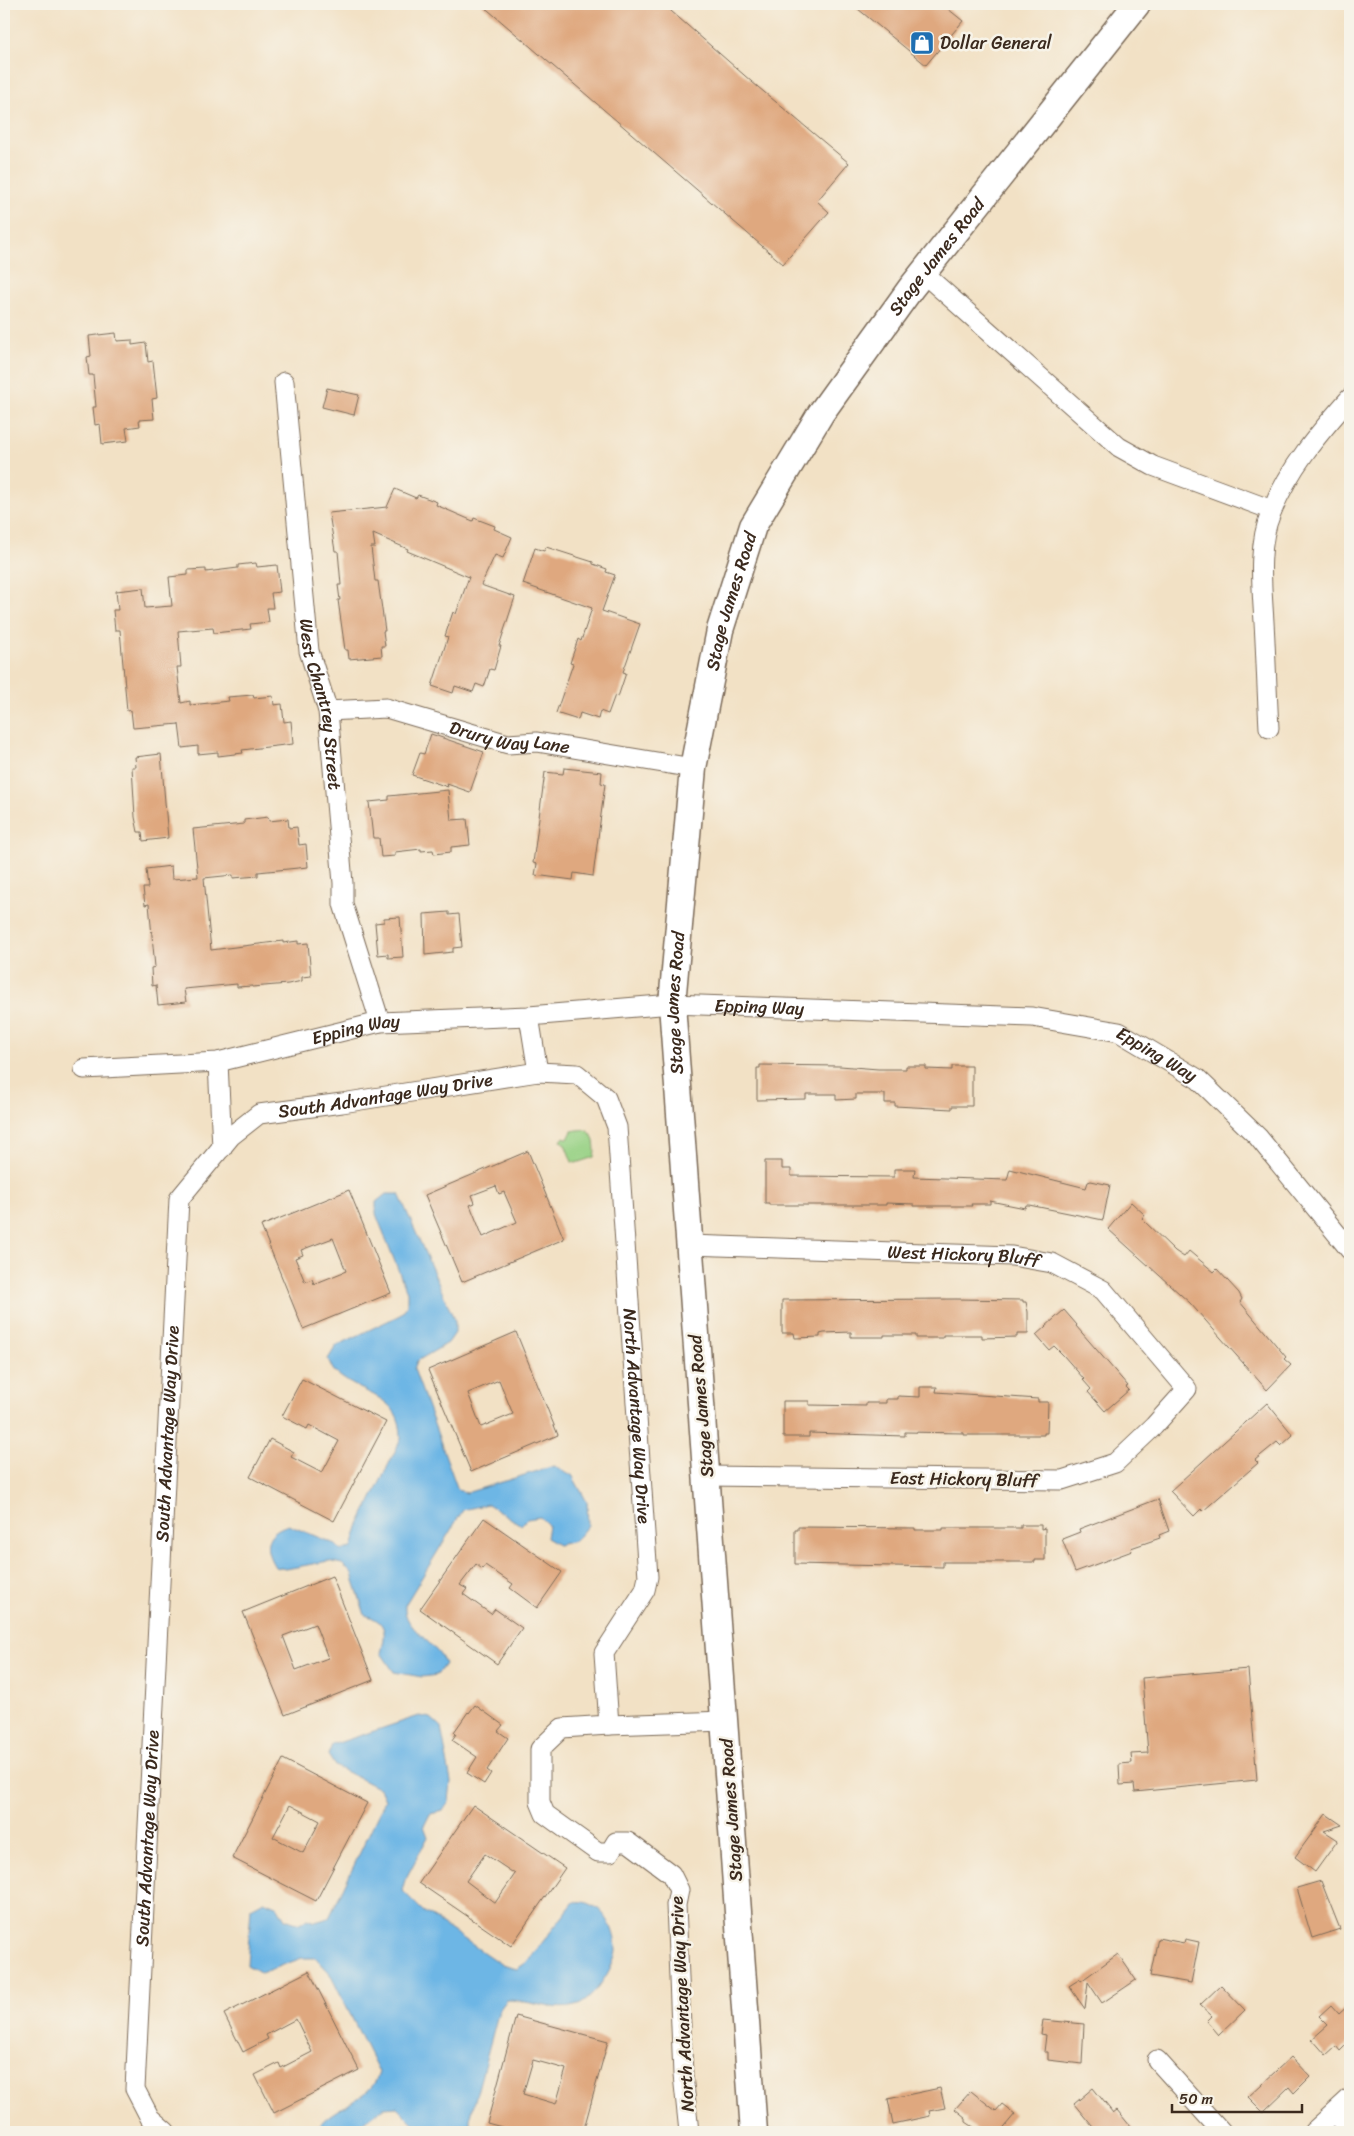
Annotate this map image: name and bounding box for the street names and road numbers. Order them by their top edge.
street label: Stage James Road [880,189,994,323]
street label: Stage James Road [696,526,767,673]
street label: West Chantrey Street [290,617,351,791]
street label: Drury Way Lane [445,712,572,763]
street label: Stage James Road [656,929,695,1076]
street label: Epping Way [714,990,805,1025]
street label: Epping Way [308,1005,401,1054]
street label: Epping Way [1110,1018,1204,1091]
street label: South Advantage Way Drive [276,1063,495,1127]
street label: West Hickory Bluff [887,1236,1045,1277]
street label: North Advantage Way Drive [614,1307,660,1525]
street label: South Advantage Way Drive [146,1324,189,1543]
street label: Stage James Road [679,1332,723,1479]
street label: East Hickory Bluff [890,1462,1042,1496]
street label: South Advantage Way Drive [126,1729,169,1947]
street label: Stage James Road [710,1736,752,1883]
street label: North Advantage Way Drive [660,1895,704,2113]

